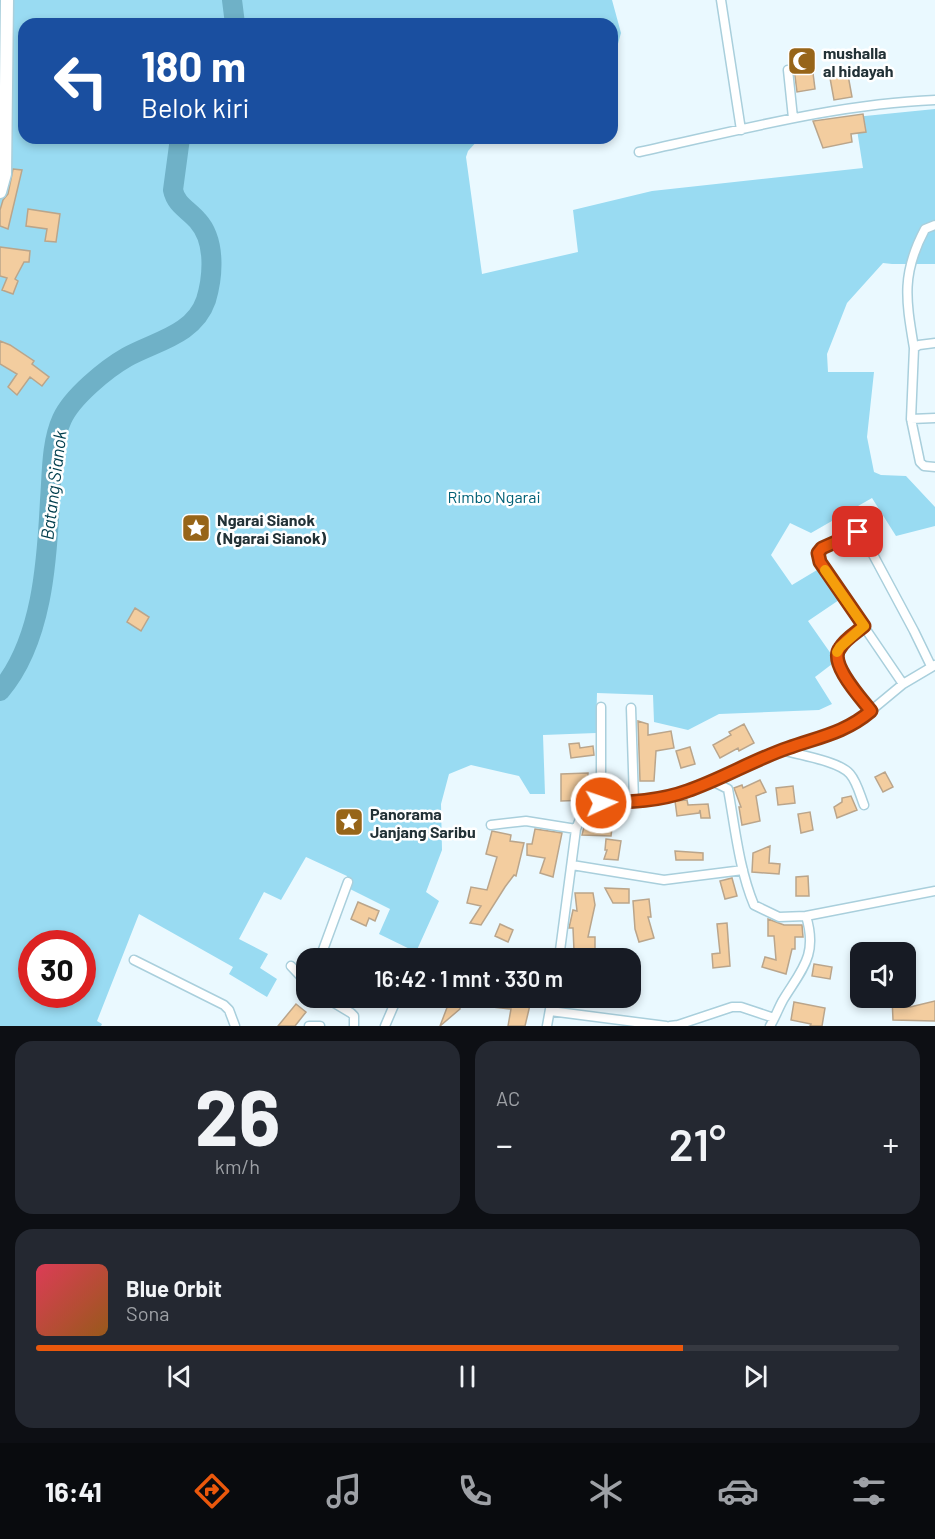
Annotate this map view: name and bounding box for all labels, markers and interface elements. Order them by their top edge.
text: 180 m [141,40,246,90]
icon: left [42,42,120,120]
place label: mushalla al hidayah [823,43,894,80]
mosque icon: mushalla al hidayah [786,45,818,77]
text: Belok kiri [141,91,249,123]
water label: Batang Sianok [35,429,71,541]
park label: Rimbo Ngarai [447,487,541,506]
pin [832,506,883,557]
place label: Ngarai Sianok (Ngarai Sianok) [216,510,326,547]
place icon: Ngarai Sianok (Ngarai Sianok) [180,512,212,544]
icon: arrive [841,515,874,548]
position arrow [569,771,633,835]
place label: Panorama Janjang Saribu [370,804,476,841]
place icon: Panorama Janjang Saribu [333,806,365,838]
speed limit sign: 30 [18,930,96,1008]
map controls [850,942,916,1008]
button: sound [850,942,916,1008]
text: 16:42 · 1 mnt · 330 m [374,965,563,991]
text: 26 [195,1068,280,1162]
text: AC [496,1086,520,1110]
text: 21° [669,1116,726,1170]
text: − [496,1124,513,1164]
text: + [882,1124,899,1164]
text: km/h [215,1154,260,1178]
text: Blue Orbit [126,1275,222,1301]
text: Sona [126,1301,170,1325]
icon: previous [163,1360,196,1393]
icon: pause [451,1360,484,1393]
icon: next [739,1360,772,1393]
icon: directions [191,1470,233,1512]
icon: music [323,1470,365,1512]
icon: phone [454,1470,496,1512]
icon: climate [585,1470,627,1512]
icon: car [717,1470,759,1512]
icon: filters [848,1470,890,1512]
text: 16:41 [45,1475,102,1507]

